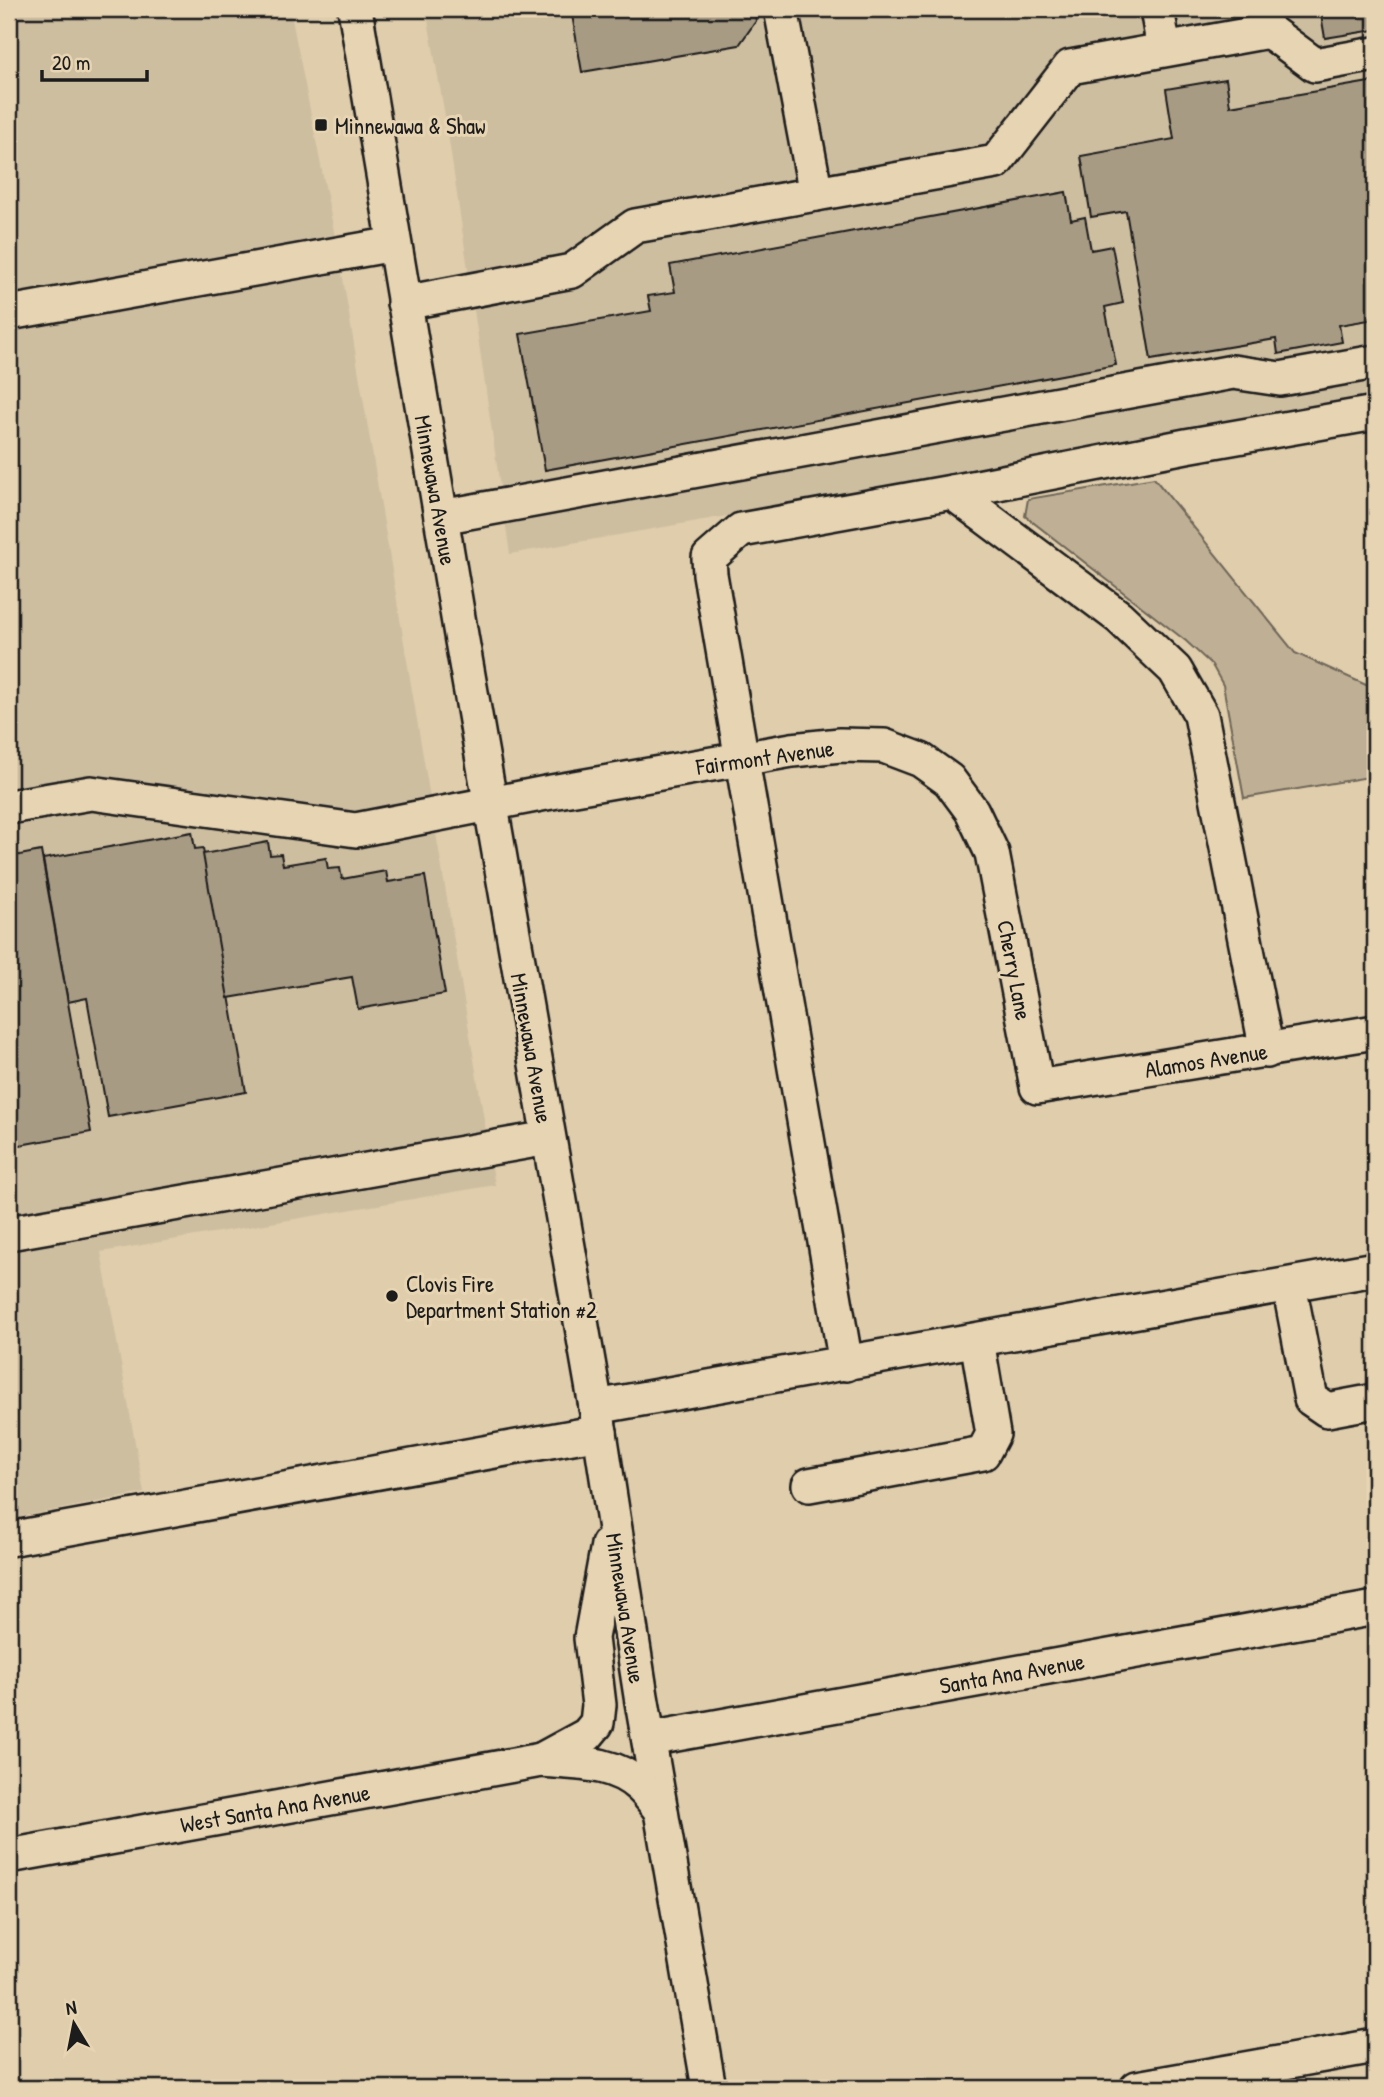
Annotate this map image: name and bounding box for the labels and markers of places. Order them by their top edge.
place label: Minnewawa & Shaw [335,110,486,141]
marker: Minnewawa & Shaw [313,117,329,133]
place label: Clovis Fire Department Station #2 [406,1268,597,1325]
marker: Clovis Fire Department Station #2 [384,1288,400,1304]

